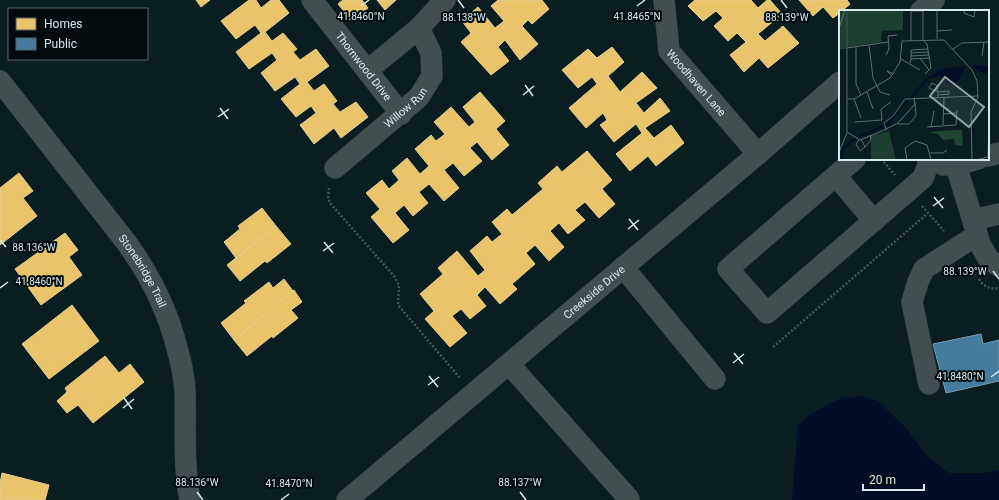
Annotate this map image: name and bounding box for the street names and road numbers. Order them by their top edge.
street label: Thornwood Drive [333,29,395,103]
street label: Woodhaven Lane [664,47,729,119]
street label: Willow Run [381,85,430,130]
street label: Stonebridge Trail [116,232,169,309]
street label: Creekside Drive [561,262,627,321]

